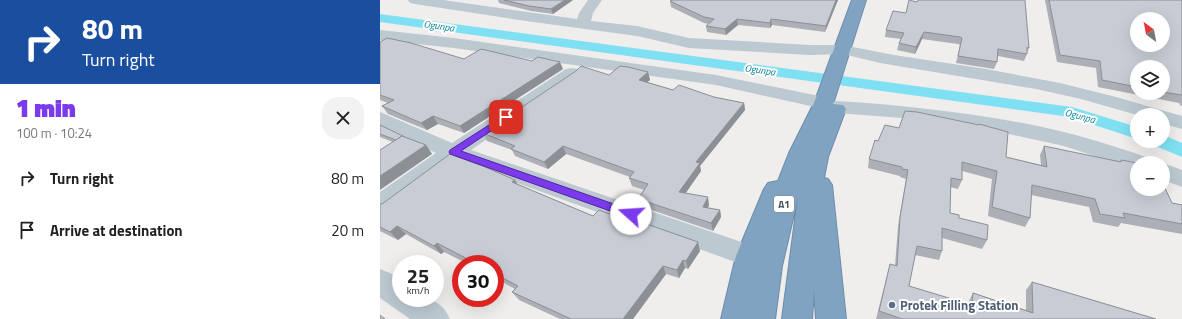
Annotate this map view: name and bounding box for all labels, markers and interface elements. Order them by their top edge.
text: 80 m [82,7,143,50]
north arrow [1130,12,1170,52]
map controls [1130,12,1170,196]
icon: right [16,16,68,68]
water label: Ogunpa [423,16,456,36]
text: Turn right [82,46,155,73]
water label: Ogunpa [744,60,777,80]
button: layers [1130,60,1170,100]
text: 1 min [16,90,76,126]
button: close [322,97,364,139]
pin [489,100,523,134]
water label: Ogunpa [1063,105,1098,128]
icon: arrive [495,106,517,128]
button: + [1130,108,1170,148]
text: 100 m · 10:24 [16,123,92,143]
button: − [1130,156,1170,196]
icon: right [16,167,38,189]
text: Turn right [50,167,114,190]
text: 80 m [331,167,364,190]
position arrow [610,193,652,235]
road number: A1 [774,196,794,212]
icon: arrive [16,219,38,241]
text: Arrive at destination [50,219,183,242]
text: 20 m [331,219,364,242]
speed limit sign: 30 [452,255,504,307]
text: 25 [407,260,429,291]
text: km/h [407,283,429,298]
place label: Protek Filling Station [900,295,1019,315]
marker: Protek Filling Station [887,300,897,310]

